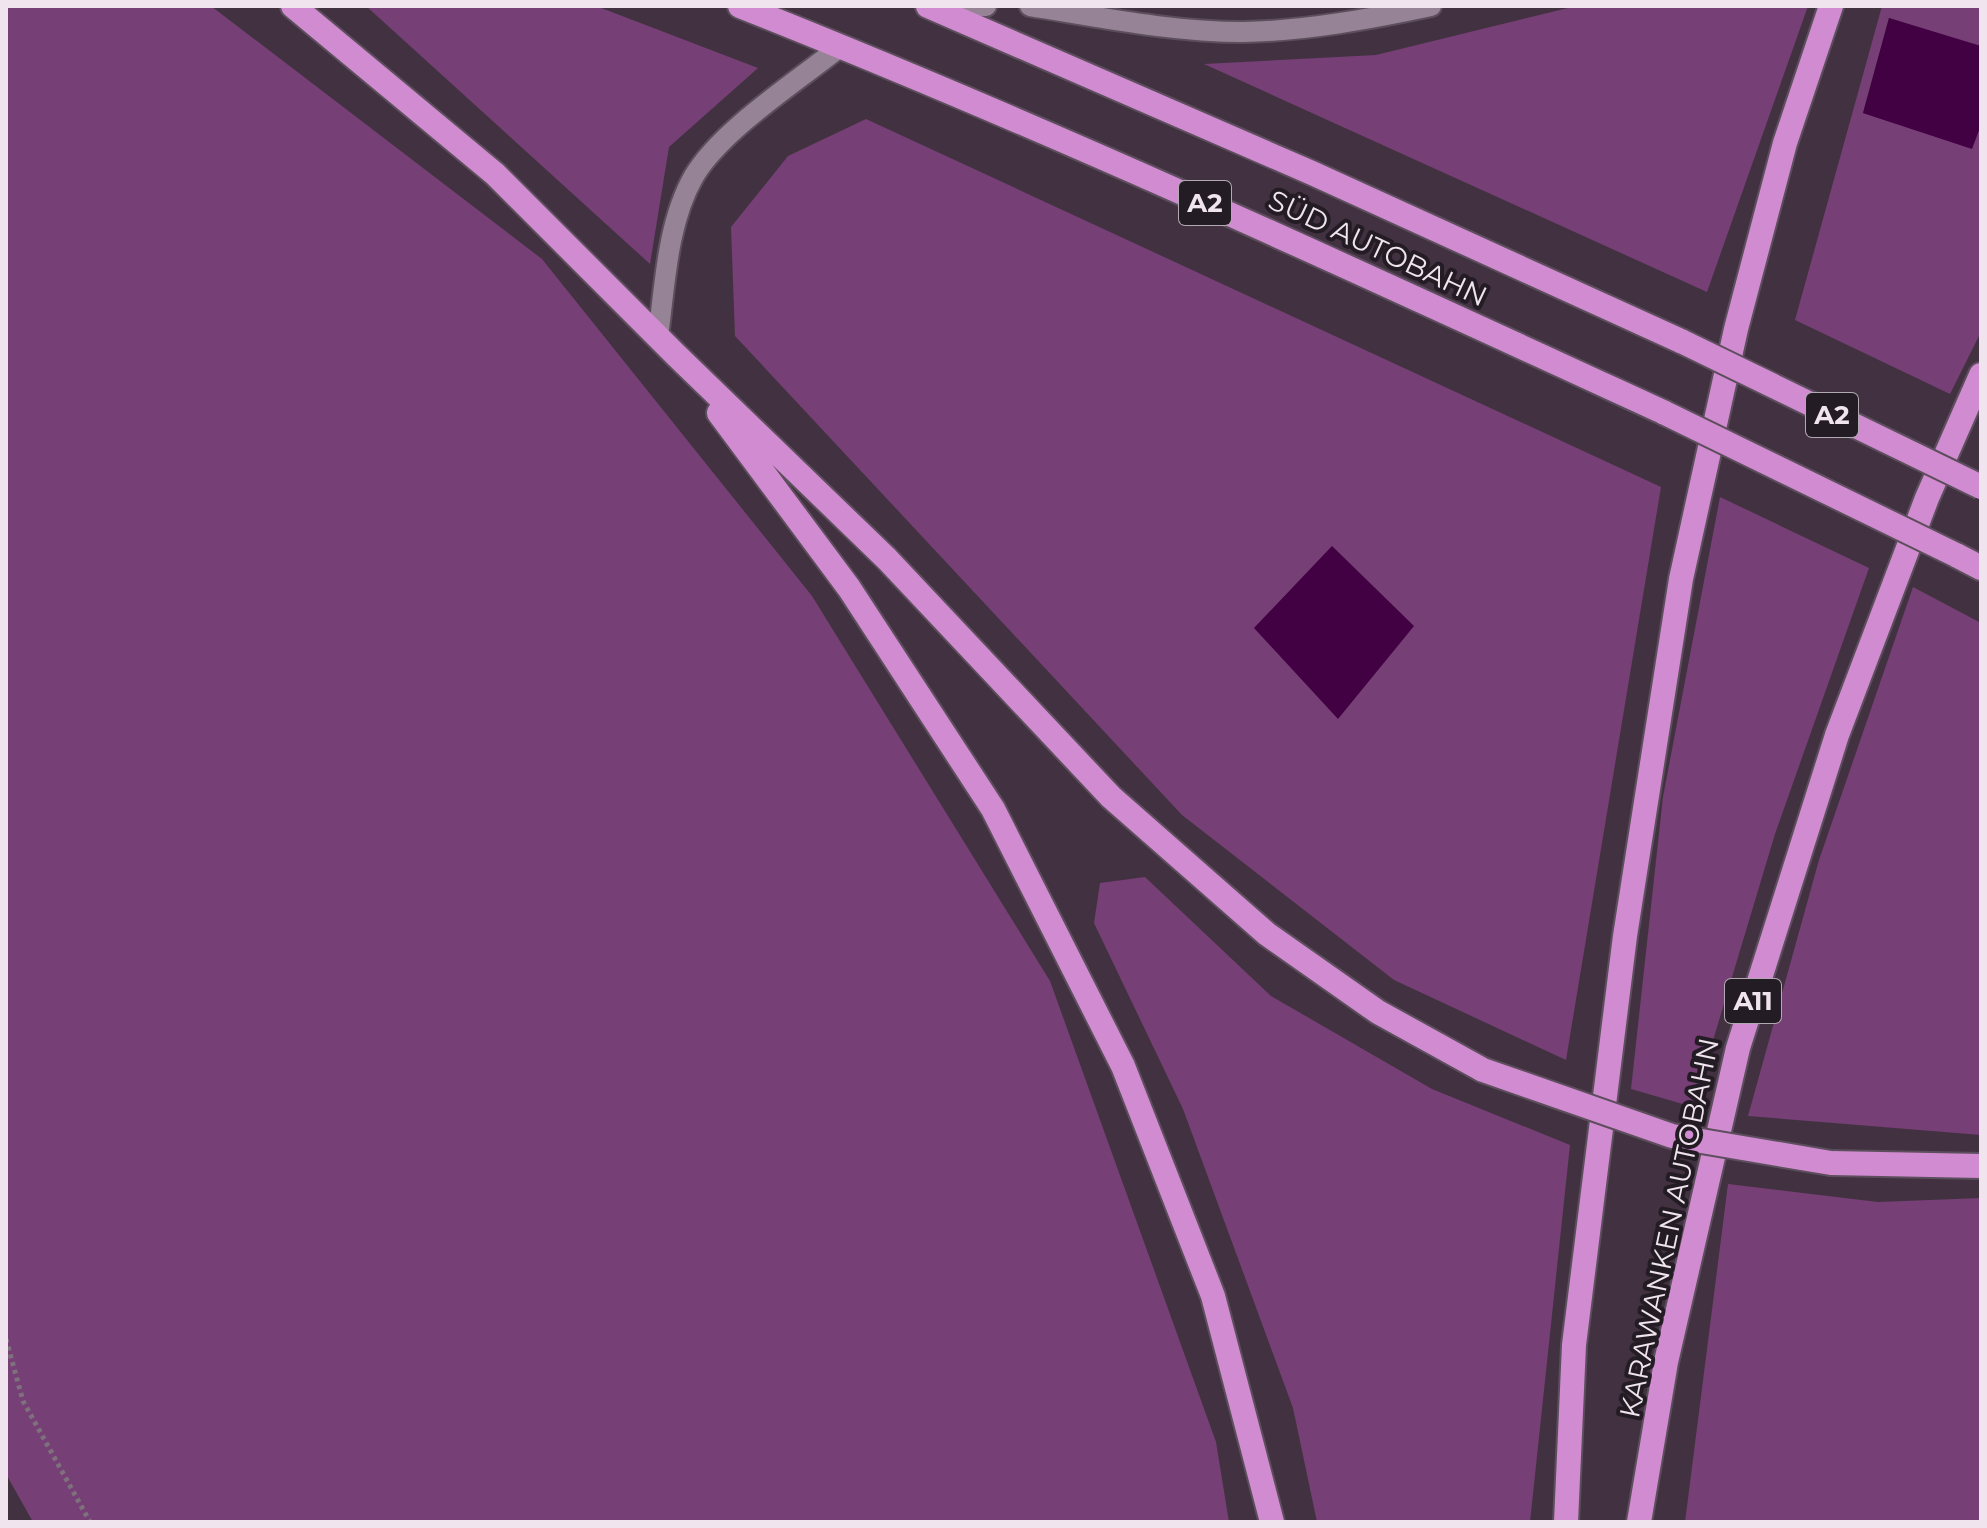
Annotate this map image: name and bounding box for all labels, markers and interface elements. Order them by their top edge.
road number: A2 [1179,181,1231,225]
street label: SÜD AUTOBAHN [1263,182,1493,314]
road number: A2 [1806,393,1858,437]
road number: A11 [1725,979,1781,1023]
street label: KARAWANKEN AUTOBAHN [1612,1035,1726,1421]

